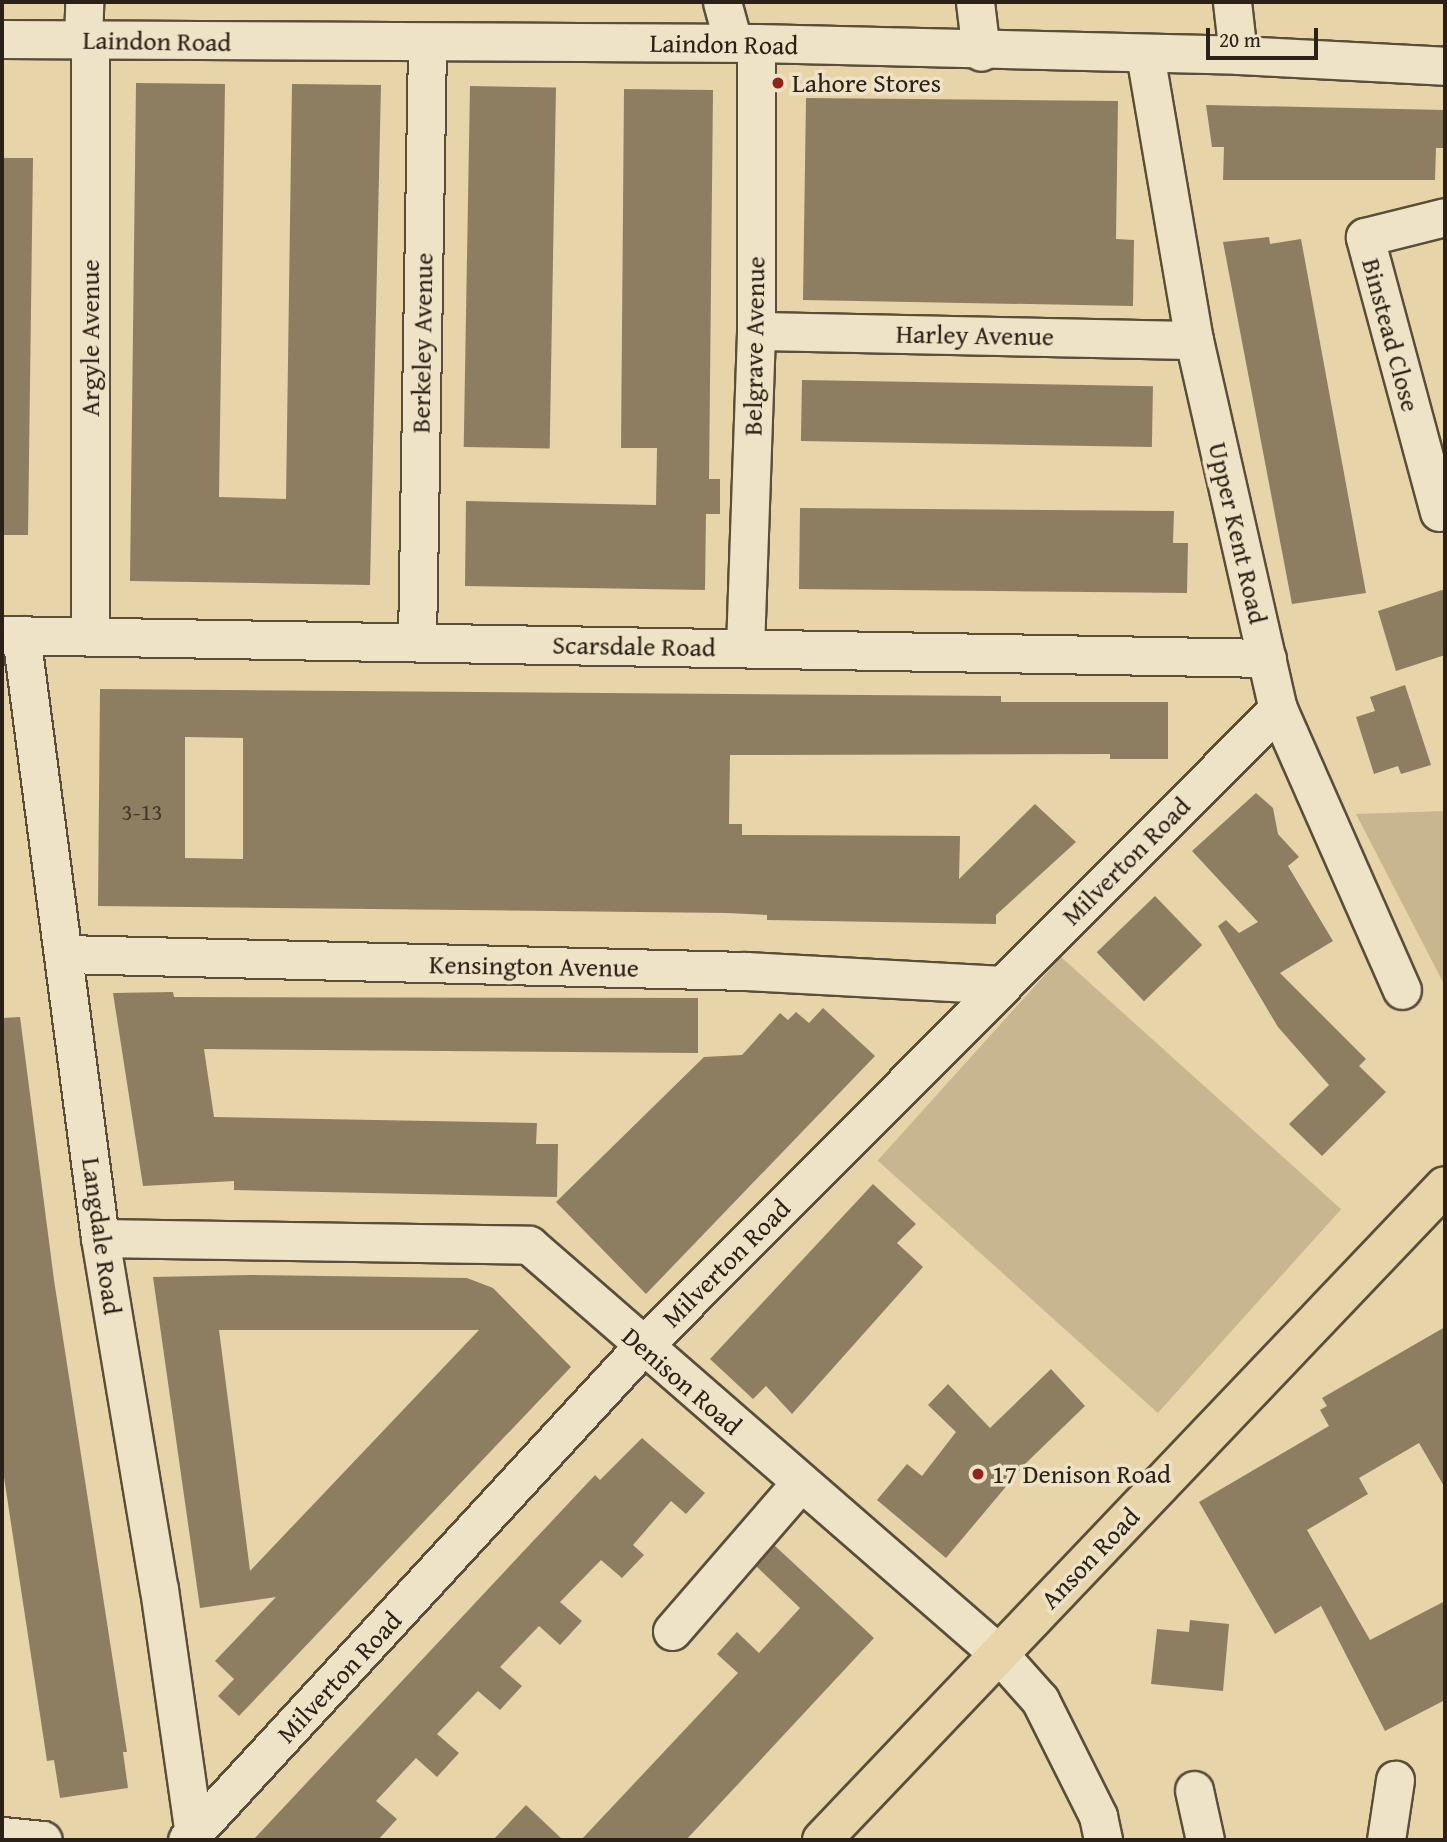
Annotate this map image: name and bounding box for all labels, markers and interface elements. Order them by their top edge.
scale bar [1209,14,1321,58]
street label: Laindon Road [82,24,232,58]
text: 20 m [1219,24,1261,55]
street label: Laindon Road [649,27,799,61]
place label: Lahore Stores [792,67,941,99]
marker: Lahore Stores [770,75,786,91]
street label: Berkeley Avenue [405,252,439,434]
street label: Binstead Close [1356,255,1426,415]
street label: Belgrave Avenue [737,256,771,436]
street label: Argyle Avenue [74,259,106,417]
street label: Harley Avenue [896,318,1054,352]
street label: Upper Kent Road [1202,439,1274,627]
street label: Scarsdale Road [552,629,716,663]
street label: Milverton Road [1055,790,1197,932]
house number: 3-13 [121,798,163,826]
street label: Kensington Avenue [429,949,639,983]
street label: Langdale Road [76,1155,128,1317]
street label: Milverton Road [655,1192,797,1334]
street label: Denison Road [616,1321,748,1441]
place label: 17 Denison Road [992,1458,1171,1490]
marker: 17 Denison Road [970,1466,986,1482]
street label: Anson Road [1034,1501,1146,1615]
street label: Milverton Road [270,1605,408,1749]

